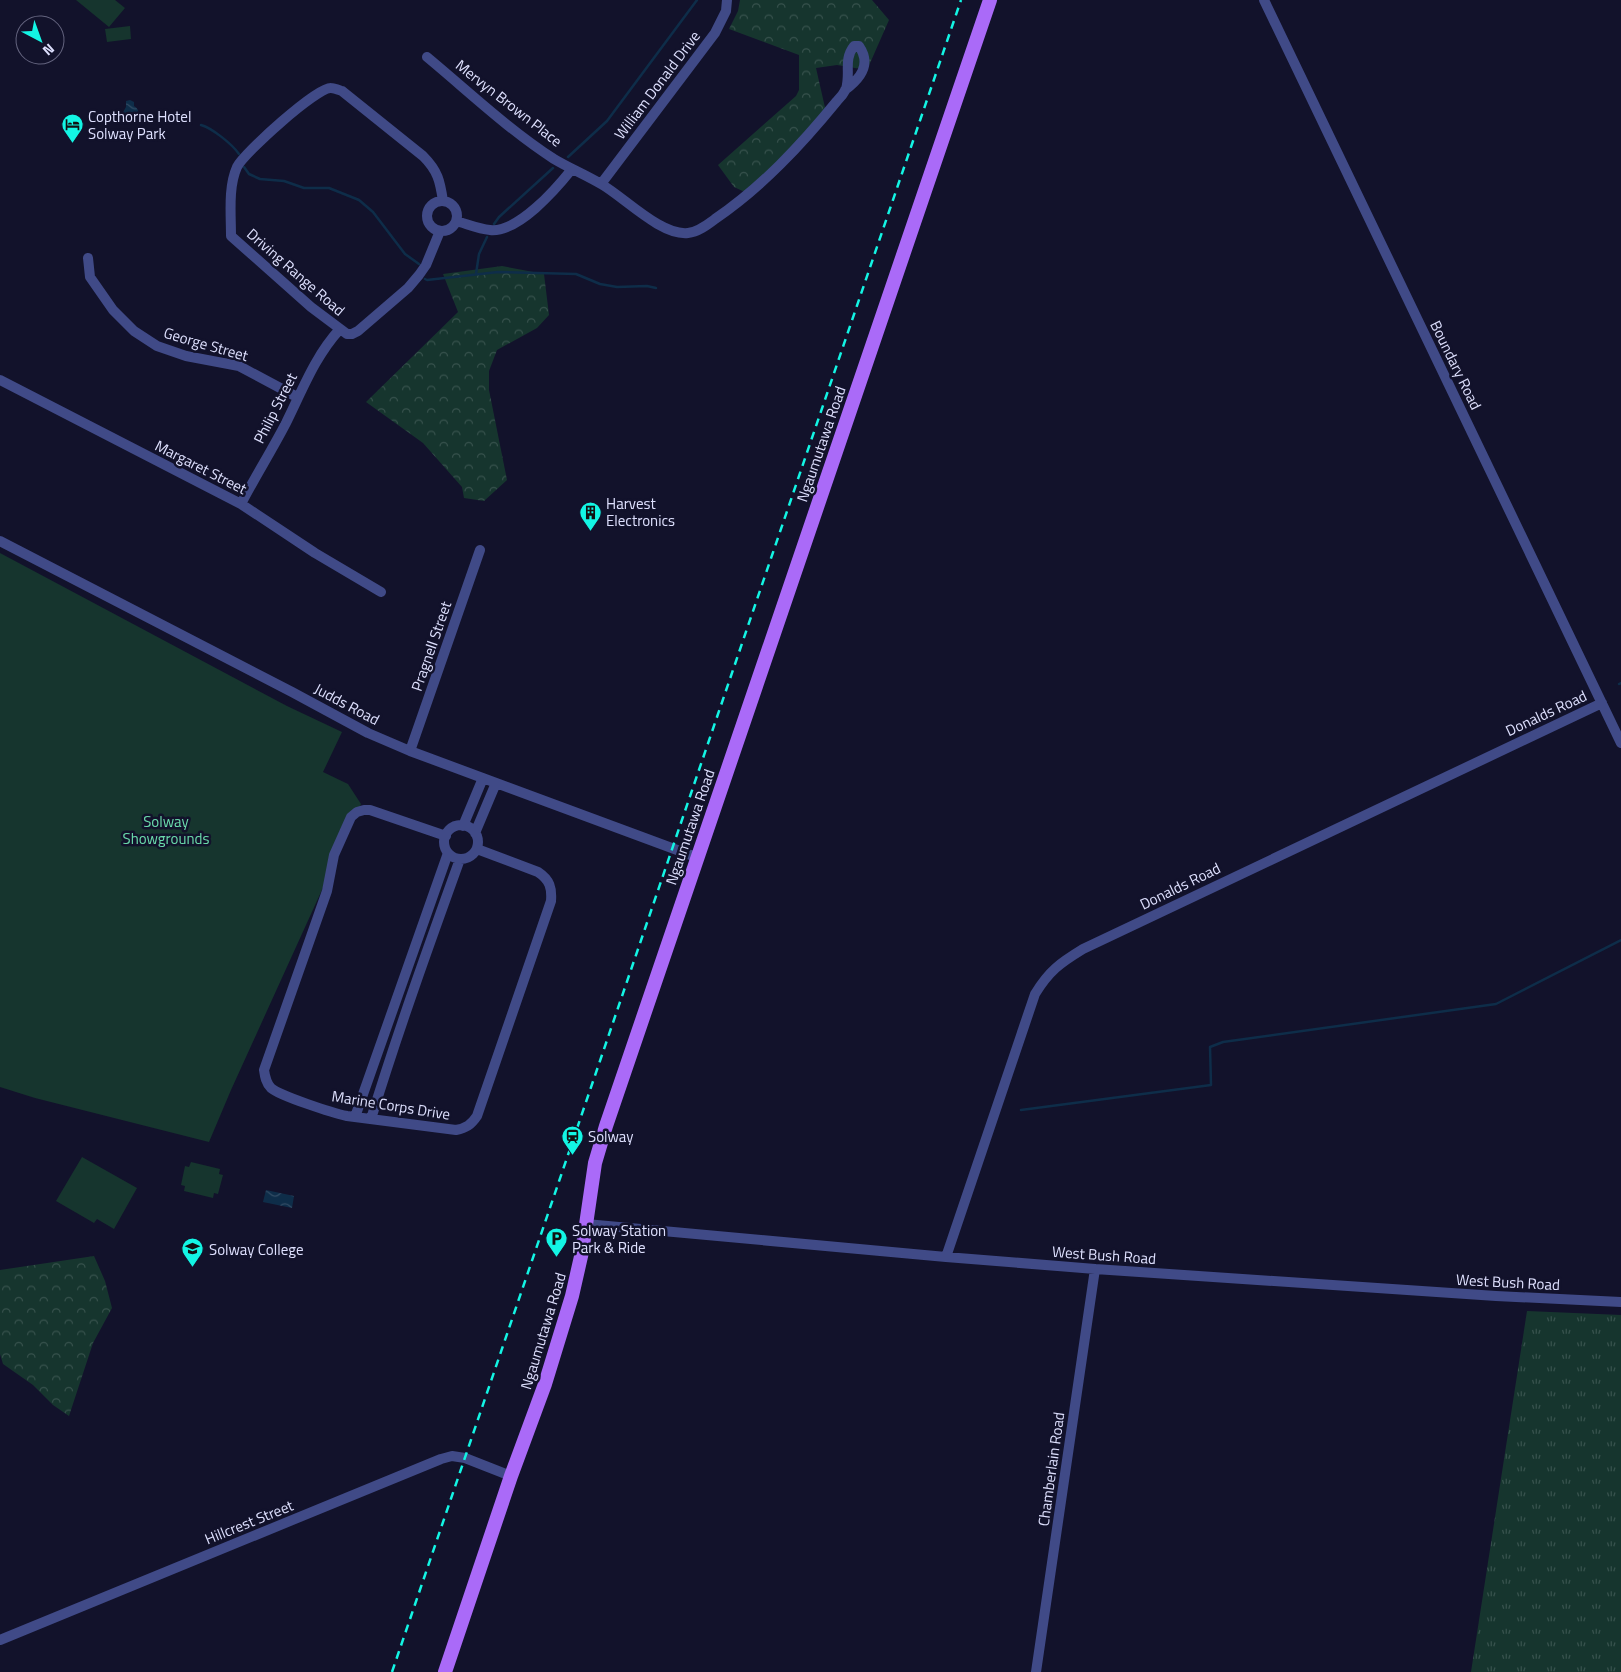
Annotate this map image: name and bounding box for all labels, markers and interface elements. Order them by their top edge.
north arrow [15,15,65,65]
street label: William Donald Drive [608,26,706,144]
text: N [38,39,59,61]
street label: Mervyn Brown Place [451,54,567,152]
place label: Copthorne Hotel Solway Park [88,105,191,145]
hotel icon: Copthorne Hotel Solway Park [60,113,84,144]
street label: Driving Range Road [242,223,350,321]
street label: Boundary Road [1424,316,1488,414]
street label: George Street [161,321,252,367]
street label: Philip Street [247,368,303,447]
street label: Ngaumutawa Road [790,383,852,505]
street label: Margaret Street [151,434,252,500]
place label: Harvest Electronics [606,492,675,532]
building icon: Harvest Electronics [578,500,602,531]
street label: Pragnell Street [405,597,457,694]
street label: Judds Road [310,677,384,731]
street label: Donalds Road [1502,684,1590,742]
street label: Ngaumutawa Road [659,766,721,888]
park label: Solway Showgrounds [123,810,209,850]
street label: Donalds Road [1136,857,1224,915]
street label: Marine Corps Drive [330,1084,452,1126]
station icon: Solway [560,1124,584,1155]
place label: Solway [588,1125,634,1148]
place label: Solway Station Park & Ride [572,1219,666,1259]
parking icon: Solway Station Park & Ride [544,1227,568,1258]
school or university icon: Solway College [181,1237,205,1268]
place label: Solway College [209,1238,304,1261]
street label: West Bush Road [1051,1240,1157,1270]
street label: West Bush Road [1455,1268,1561,1296]
street label: Ngaumutawa Road [514,1270,572,1392]
street label: Chamberlain Road [1032,1410,1070,1528]
street label: Hillcrest Street [201,1494,297,1550]

